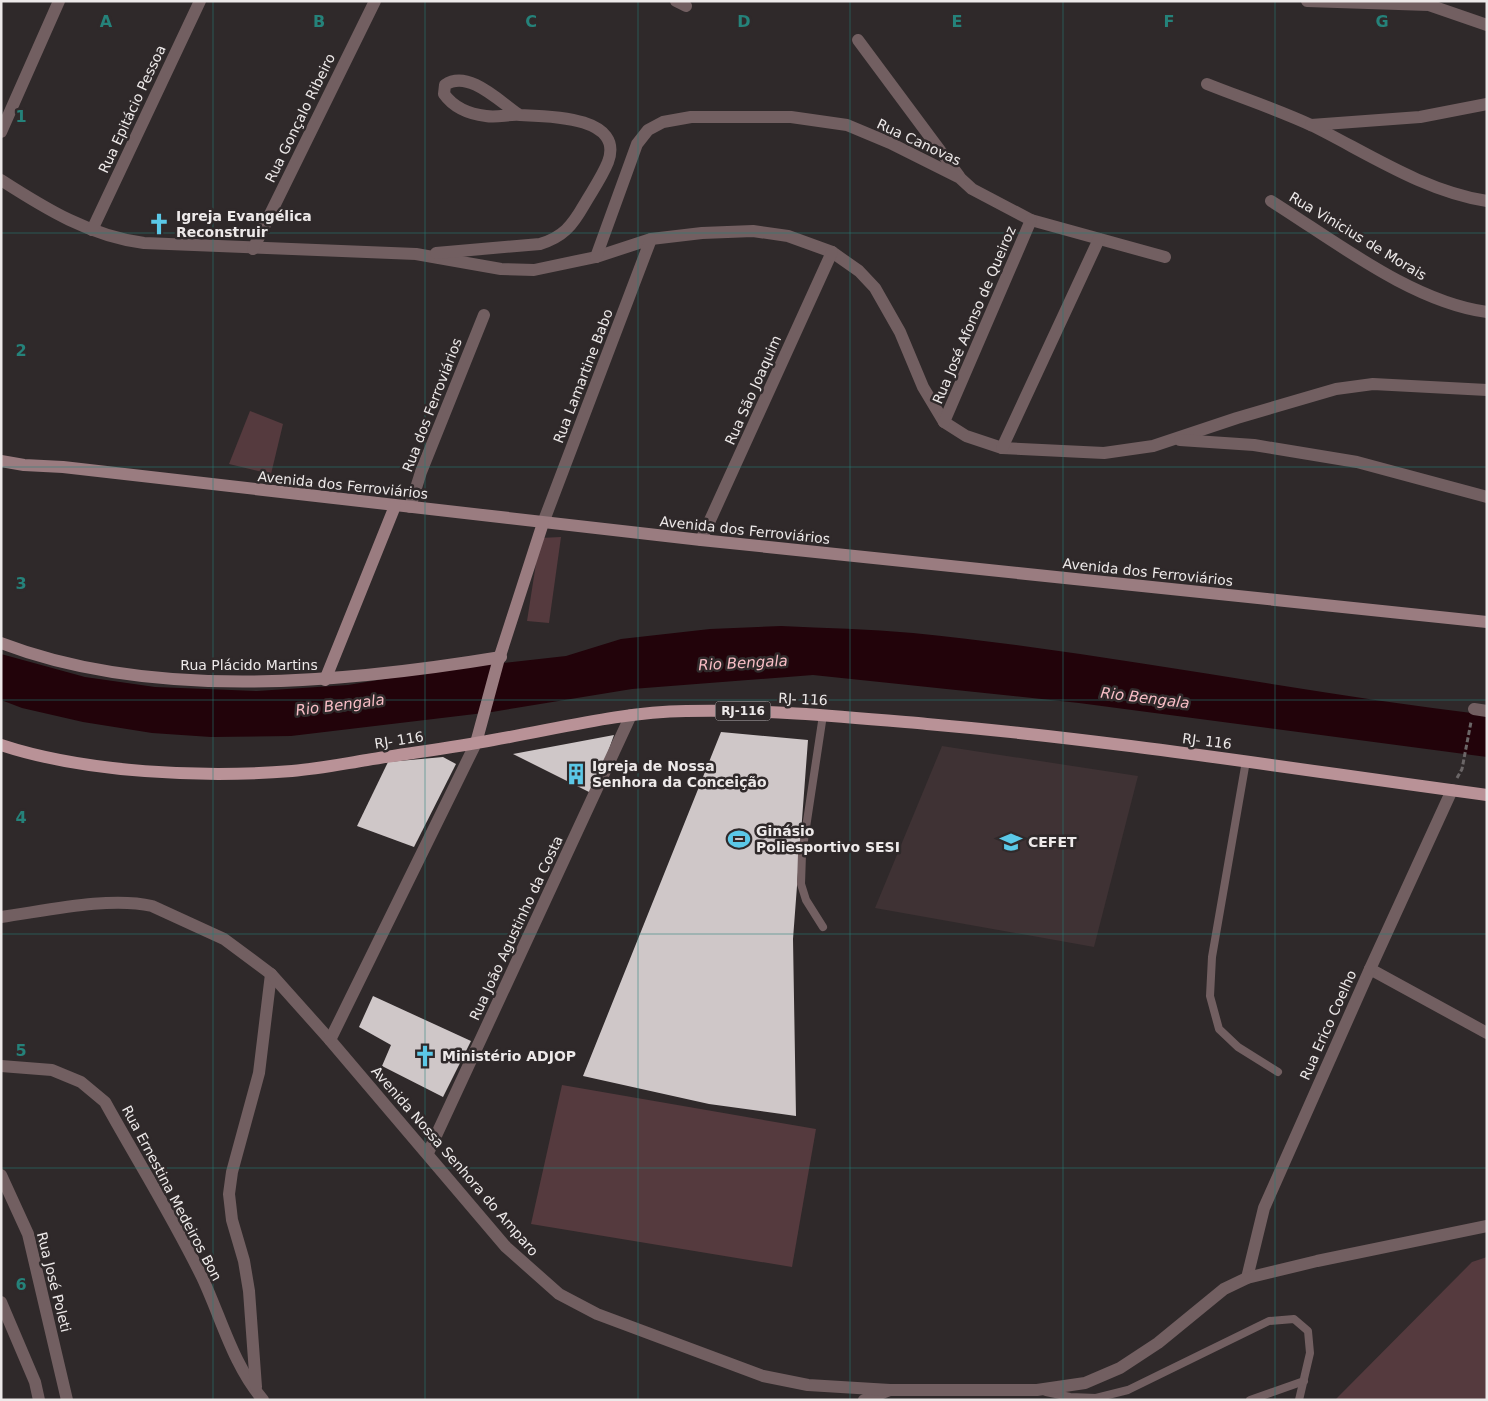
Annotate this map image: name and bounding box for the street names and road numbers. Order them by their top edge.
street label: Rua Epitácio Pessoa [95,42,169,176]
street label: Rua Gonçalo Ribeiro [262,51,338,185]
street label: Rua Canovas [874,116,964,168]
street label: Rua Vinicius de Morais [1286,189,1430,283]
street label: Rua José Afonso de Queiroz [929,224,1019,406]
street label: Rua Lamartine Babo [550,307,616,445]
street label: Rua São Joaquim [722,333,784,447]
street label: Rua dos Ferroviários [399,336,465,474]
street label: Avenida dos Ferroviários [257,468,429,502]
street label: Avenida dos Ferroviários [659,513,831,547]
street label: Avenida dos Ferroviários [1062,555,1234,589]
street label: Rua Plácido Martins [180,657,318,673]
street label: RJ- 116 [778,690,828,708]
road number: RJ-116 [716,701,770,720]
street label: RJ- 116 [373,728,425,752]
street label: RJ- 116 [1181,730,1233,752]
street label: Rua João Agustinho da Costa [466,833,566,1023]
street label: Rua Erico Coelho [1297,968,1359,1082]
street label: Avenida Nossa Senhora do Amparo [368,1063,542,1259]
street label: Rua Ernestina Medeiros Bon [119,1103,225,1283]
street label: Rua José Poleti [34,1230,74,1334]

